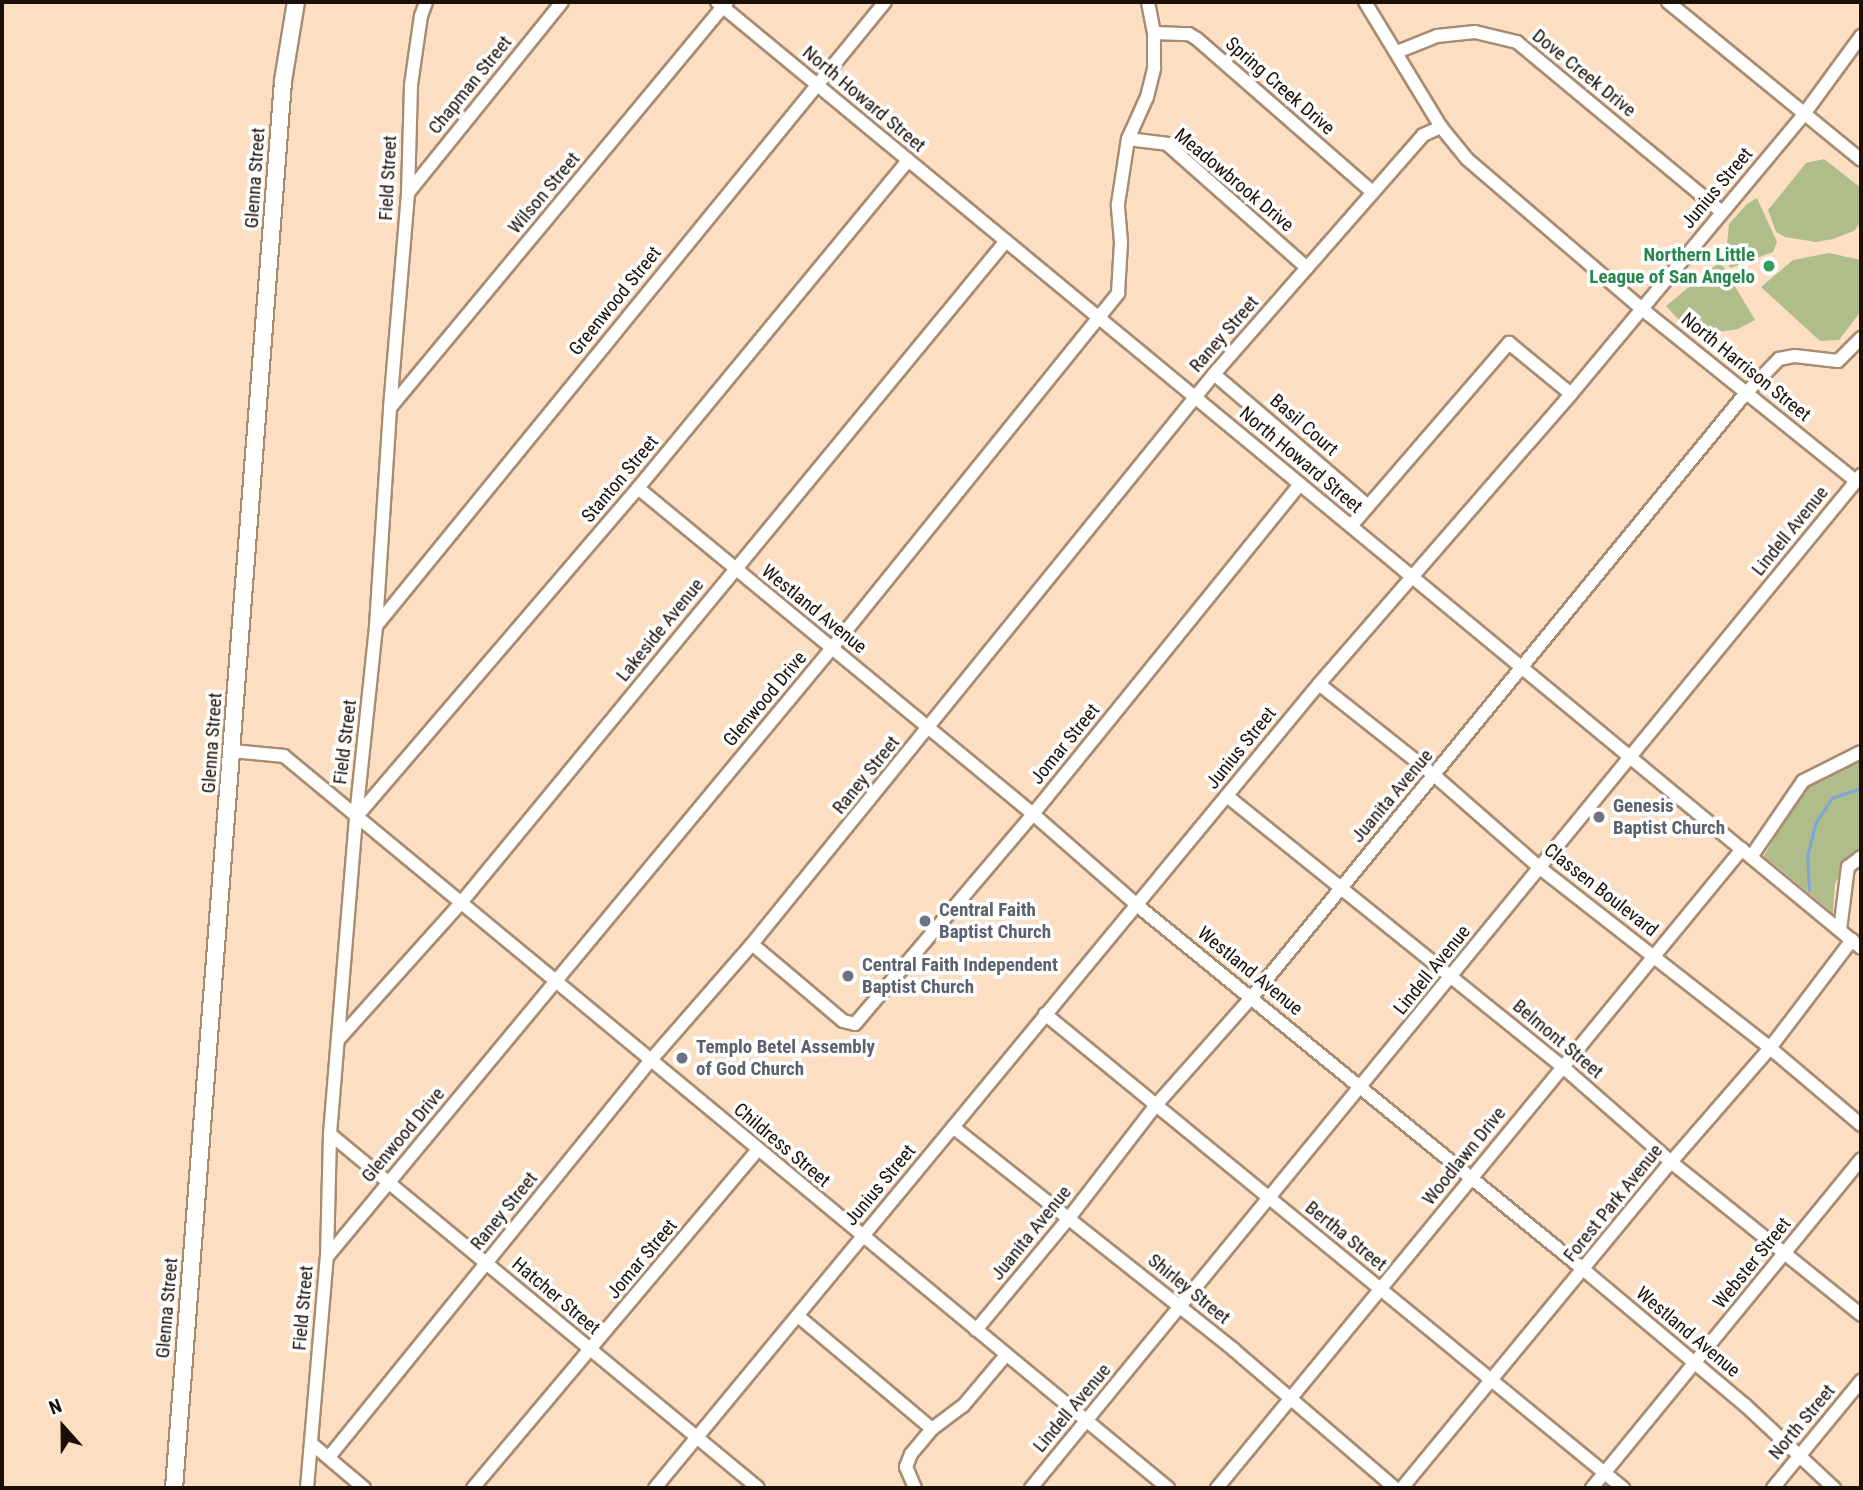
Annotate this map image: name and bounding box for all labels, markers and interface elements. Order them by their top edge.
street label: Dove Creek Drive [1528,24,1640,122]
street label: Chapman Street [423,31,517,139]
street label: Spring Creek Drive [1221,32,1339,140]
street label: North Howard Street [798,41,930,157]
street label: Meadowbrook Drive [1170,124,1298,236]
street label: Glenna Street [240,127,270,229]
street label: Field Street [374,135,402,221]
street label: Junius Street [1677,143,1757,233]
street label: Wilson Street [503,148,585,238]
street label: Greenwood Street [564,242,666,360]
place label: Northern Little League of San Angelo [1589,244,1755,288]
marker: Northern Little League of San Angelo [1761,258,1777,274]
street label: Raney Street [1185,291,1263,377]
street label: North Harrison Street [1677,308,1815,426]
street label: Basil Court [1265,389,1343,461]
street label: North Howard Street [1235,402,1367,518]
street label: Stanton Street [577,431,663,527]
street label: Lindell Avenue [1747,482,1833,580]
street label: Westland Avenue [757,560,871,658]
street label: Lakeside Avenue [612,574,708,686]
street label: Glenwood Drive [719,647,811,751]
street label: Glenna Street [197,692,227,794]
street label: Field Street [329,698,361,786]
street label: Jomar Street [1026,699,1104,789]
street label: Junius Street [1201,702,1281,794]
street label: Raney Street [828,731,904,819]
street label: Juanita Avenue [1346,745,1438,847]
place label: Genesis Baptist Church [1613,795,1725,839]
marker: Genesis Baptist Church [1591,809,1607,825]
street label: Classen Boulevard [1539,838,1663,942]
place label: Central Faith Baptist Church [939,899,1051,943]
marker: Central Faith Baptist Church [917,913,933,929]
street label: Lindell Avenue [1389,921,1475,1019]
street label: Westland Avenue [1193,922,1307,1020]
place label: Central Faith Independent Baptist Church [862,954,1058,998]
marker: Central Faith Independent Baptist Church [840,968,856,984]
street label: Belmont Street [1508,995,1608,1083]
place label: Templo Betel Assembly of God Church [696,1036,875,1080]
marker: Templo Betel Assembly of God Church [674,1050,690,1066]
street label: Glenwood Drive [357,1083,449,1187]
street label: Childress Street [729,1098,835,1192]
street label: Woodlawn Drive [1417,1102,1511,1210]
street label: Junius Street [840,1140,920,1230]
street label: Forest Park Avenue [1559,1140,1667,1266]
street label: Raney Street [466,1167,542,1255]
street label: Juanita Avenue [986,1181,1076,1285]
street label: Bertha Street [1301,1196,1391,1276]
street label: Webster Street [1708,1213,1796,1313]
street label: Jomar Street [602,1215,682,1303]
street label: Shirley Street [1143,1249,1235,1329]
street label: Hatcher Street [507,1253,605,1339]
street label: Glenna Street [151,1257,183,1359]
street label: Field Street [288,1265,318,1351]
street label: Westland Avenue [1631,1282,1745,1382]
street label: Lindell Avenue [1028,1359,1116,1457]
street label: North Street [1764,1380,1840,1464]
north arrow [28,1392,98,1462]
text: N [46,1394,65,1420]

